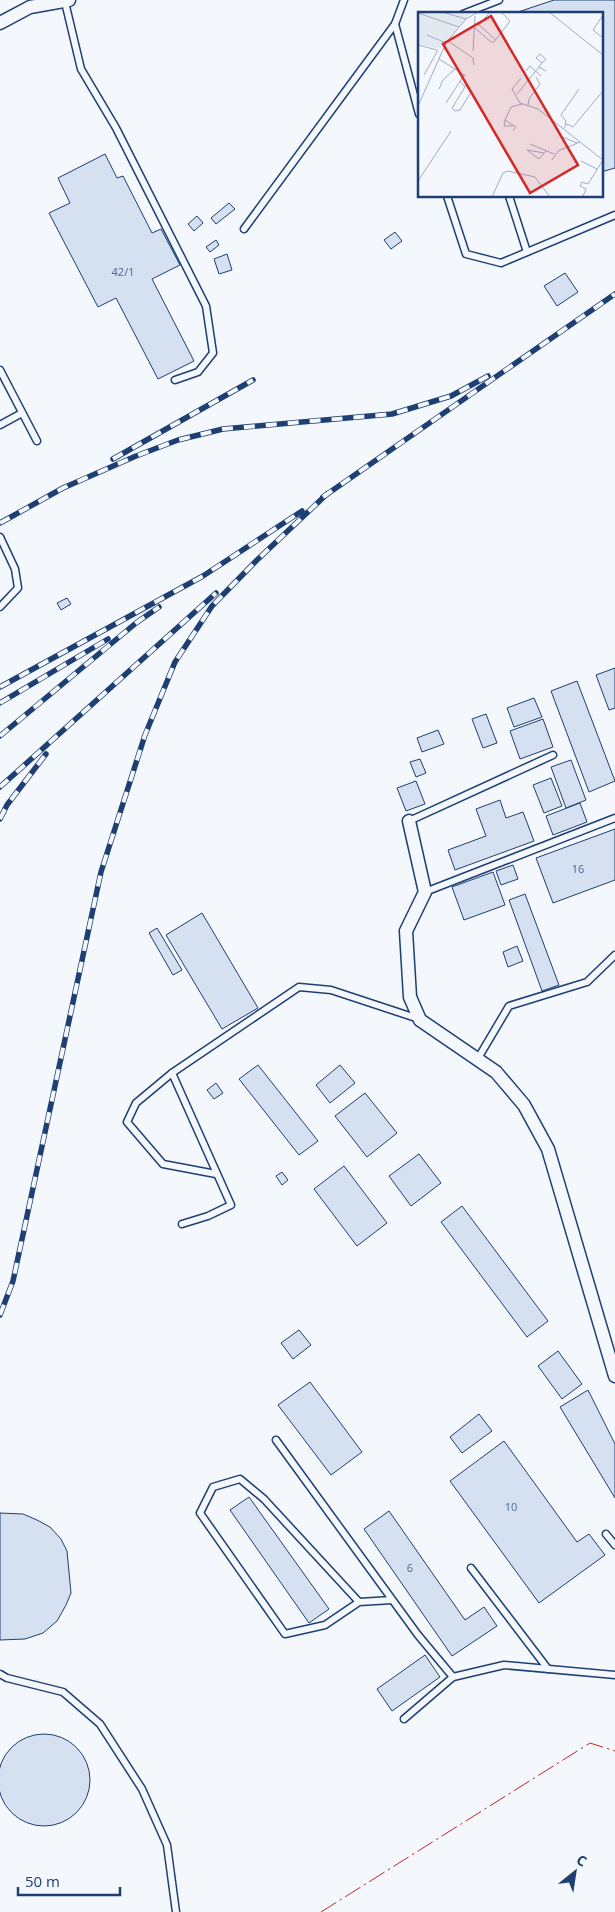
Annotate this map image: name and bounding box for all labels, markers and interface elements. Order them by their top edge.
inset map [418,12,602,198]
house number: 42/1 [112,264,134,279]
house number: 16 [572,861,584,876]
house number: 10 [505,1499,517,1514]
house number: 6 [407,1560,413,1575]
north arrow [550,1847,600,1897]
text: С [573,1850,590,1871]
scale bar [18,1864,120,1896]
text: 50 m [25,1871,60,1891]

